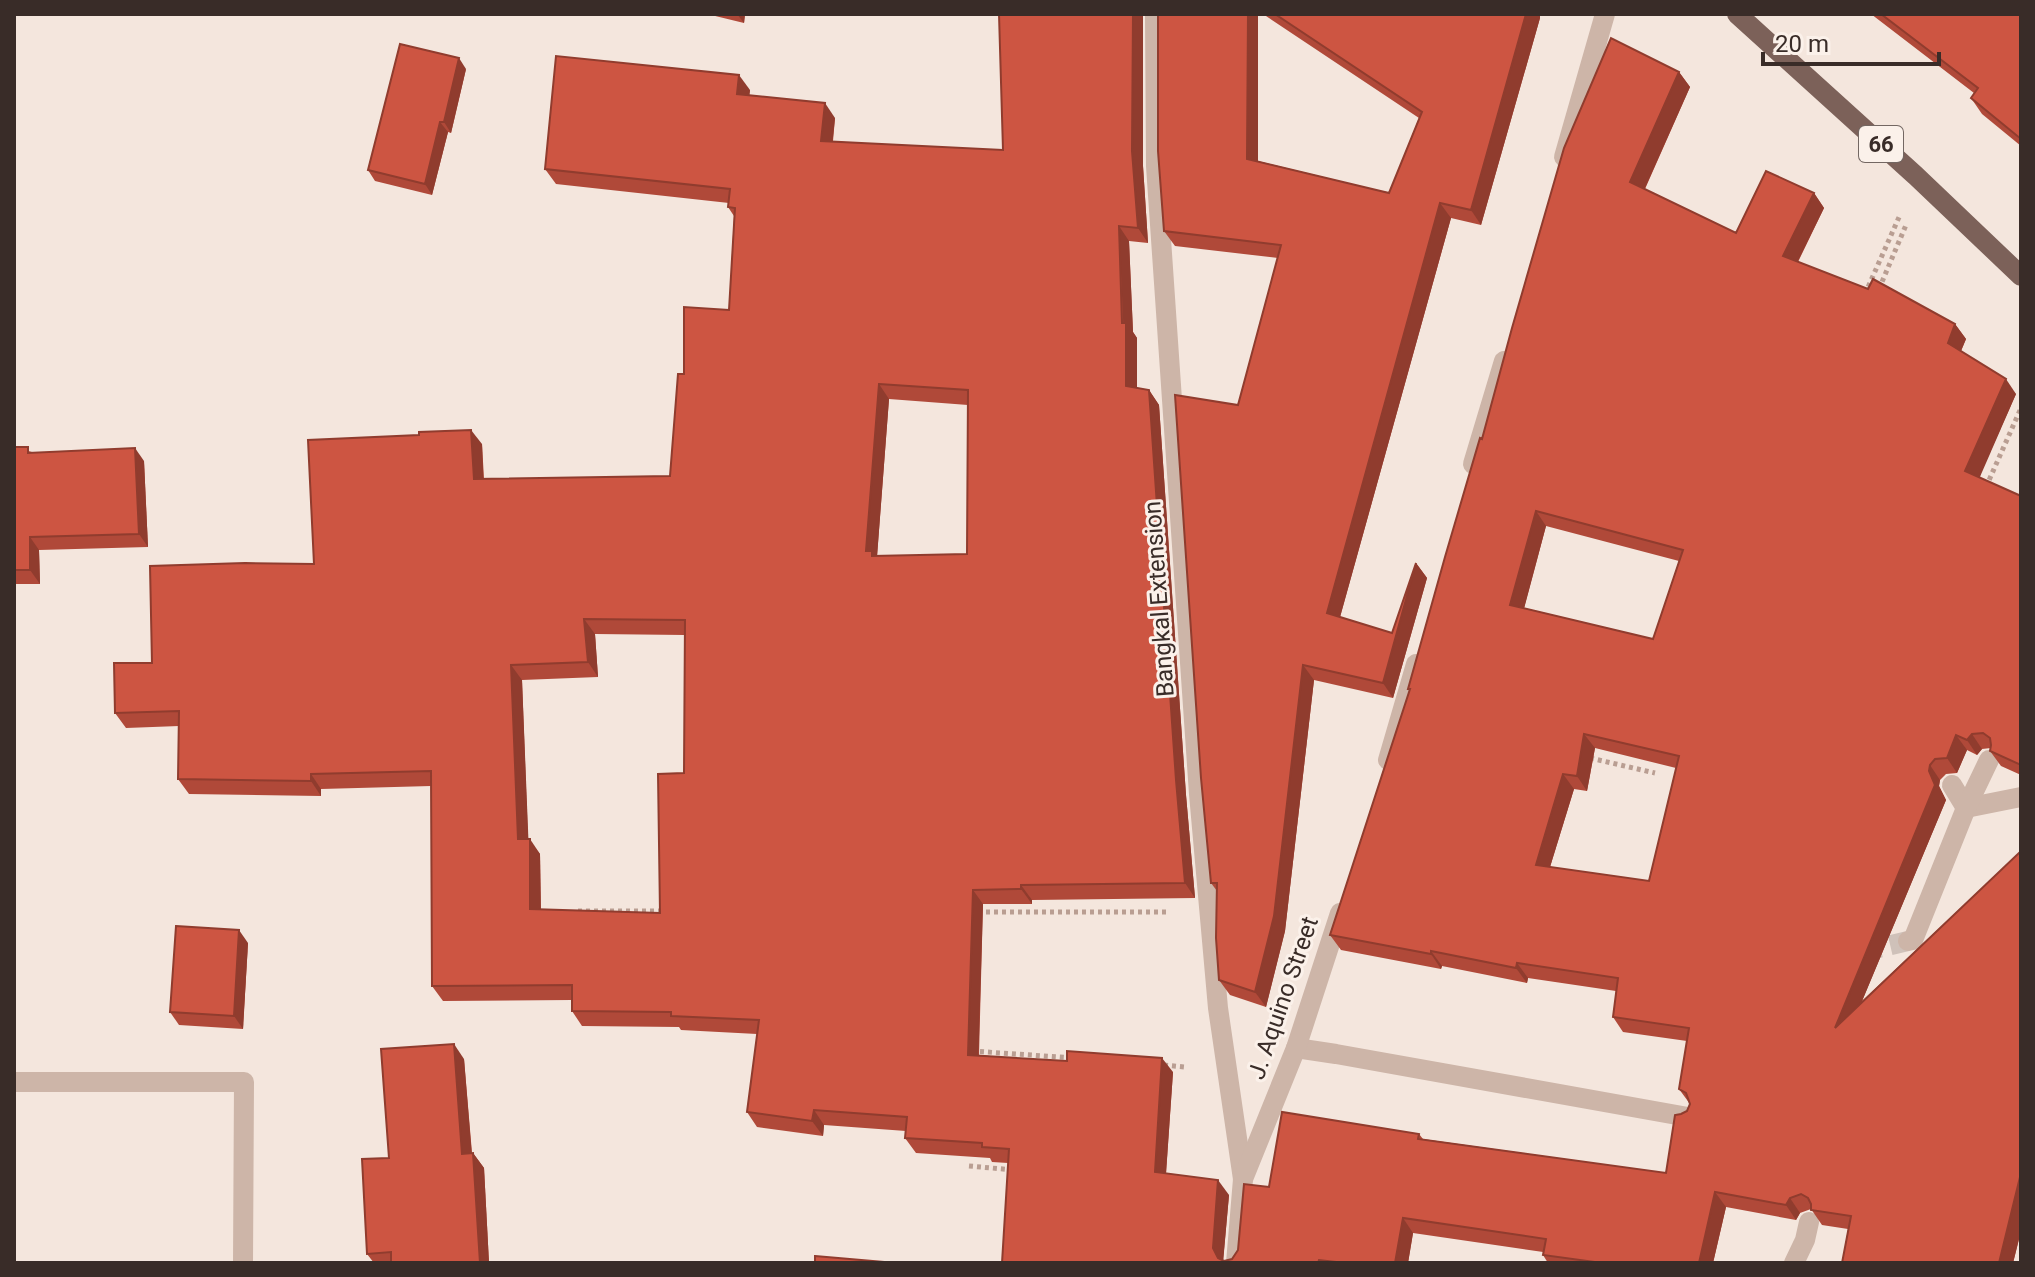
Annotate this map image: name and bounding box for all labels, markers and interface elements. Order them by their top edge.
scale bar [1763,16,1939,66]
text: 20 m [1775,30,1829,58]
road number: 66 [1859,126,1903,162]
street label: Bangkal Extension [1138,500,1180,698]
street label: J. Aquino Street [1242,913,1324,1083]

